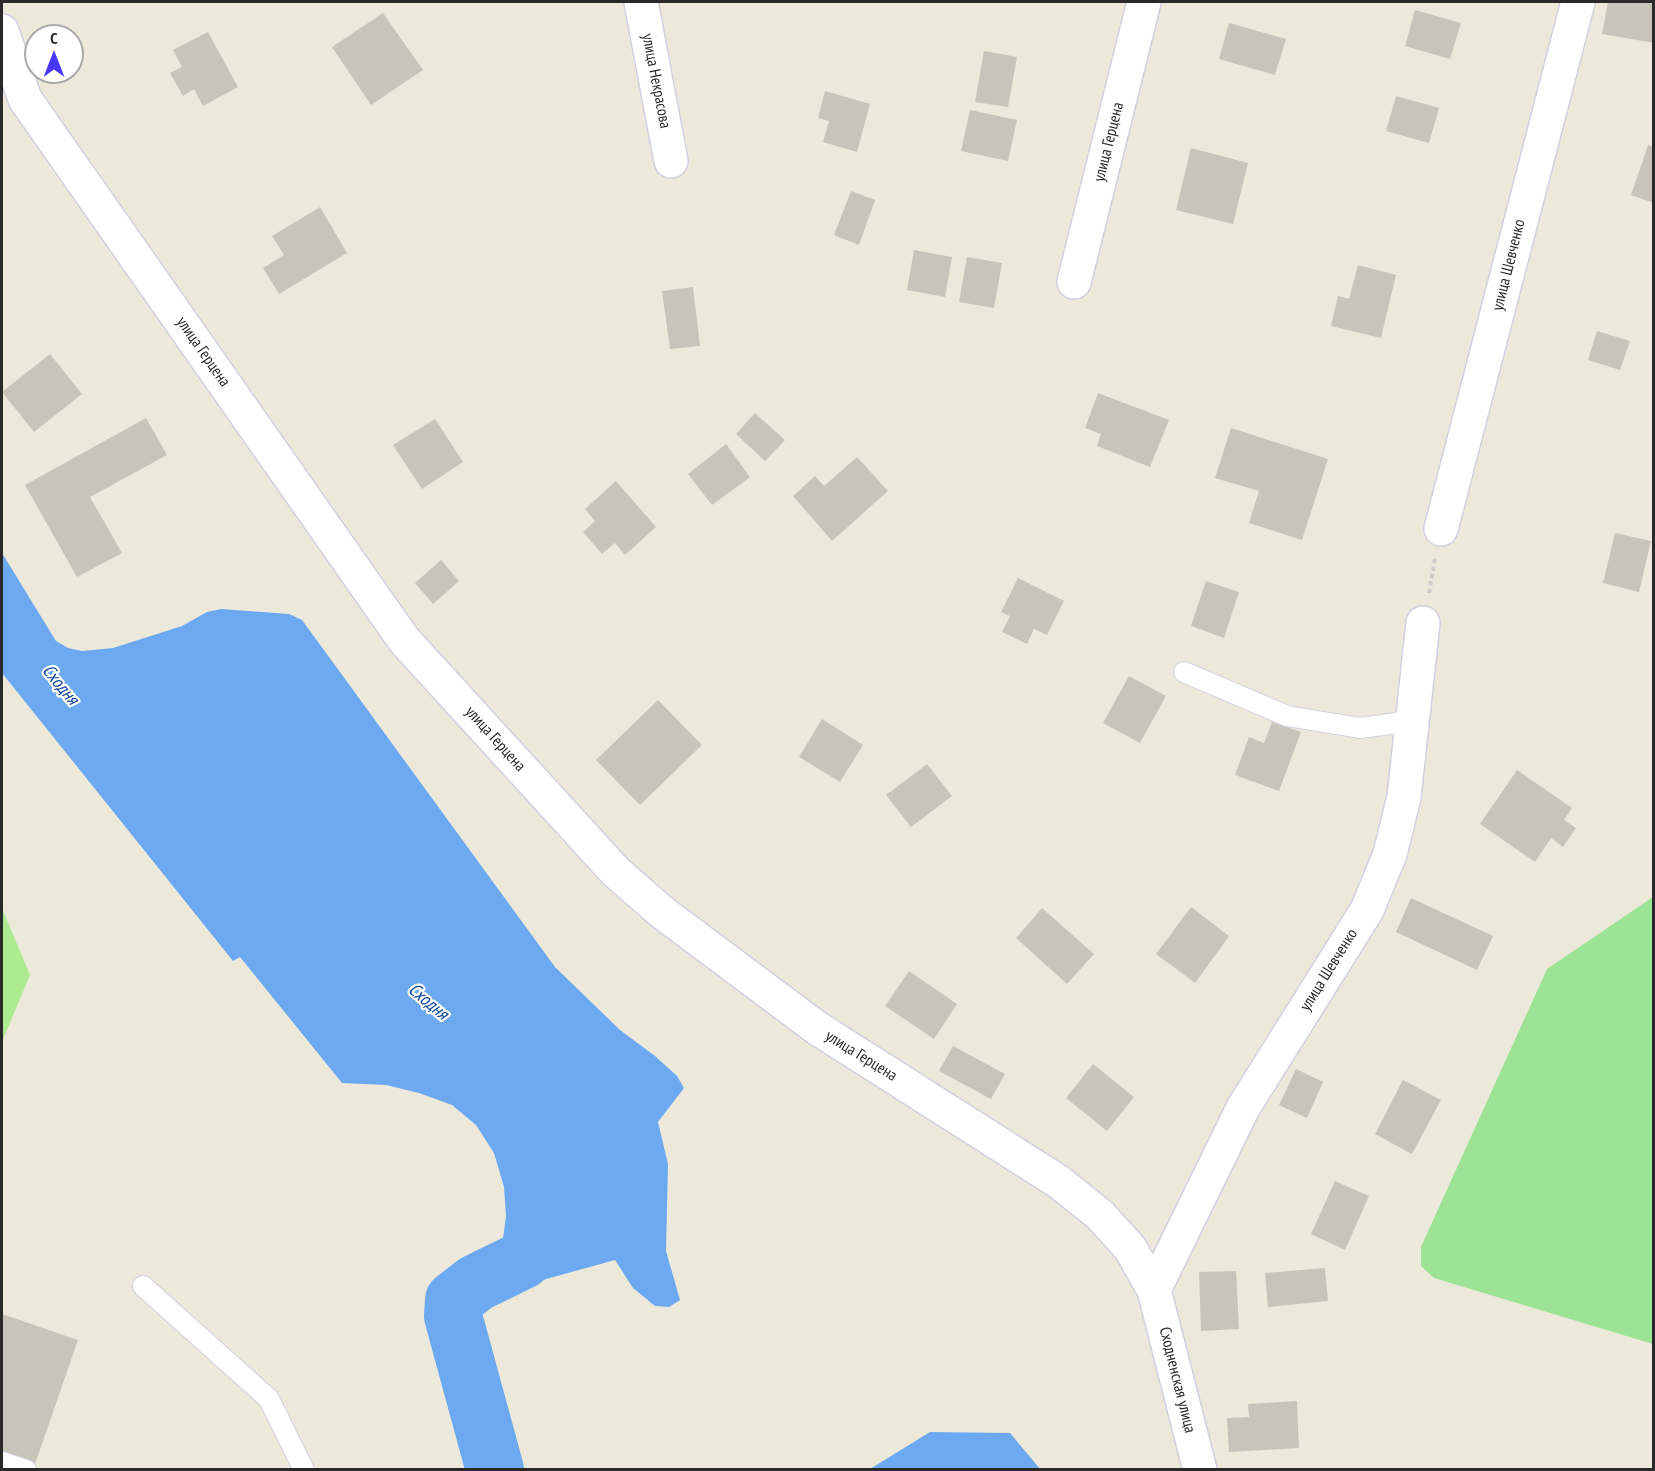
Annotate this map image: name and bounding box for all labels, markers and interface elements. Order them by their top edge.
north arrow [24,24,84,84]
text: С [50,28,58,48]
street label: улица Некрасова [637,32,675,130]
street label: улица Герцена [1090,100,1128,184]
street label: улица Шевченко [1488,217,1530,313]
street label: улица Герцена [172,313,234,391]
water label: Сходня [37,661,83,709]
street label: улица Герцена [461,702,529,776]
street label: улица Шевченко [1296,925,1362,1015]
water label: Сходня [404,979,452,1025]
street label: улица Герцена [822,1026,900,1086]
street label: Сходненская улица [1155,1325,1199,1435]

